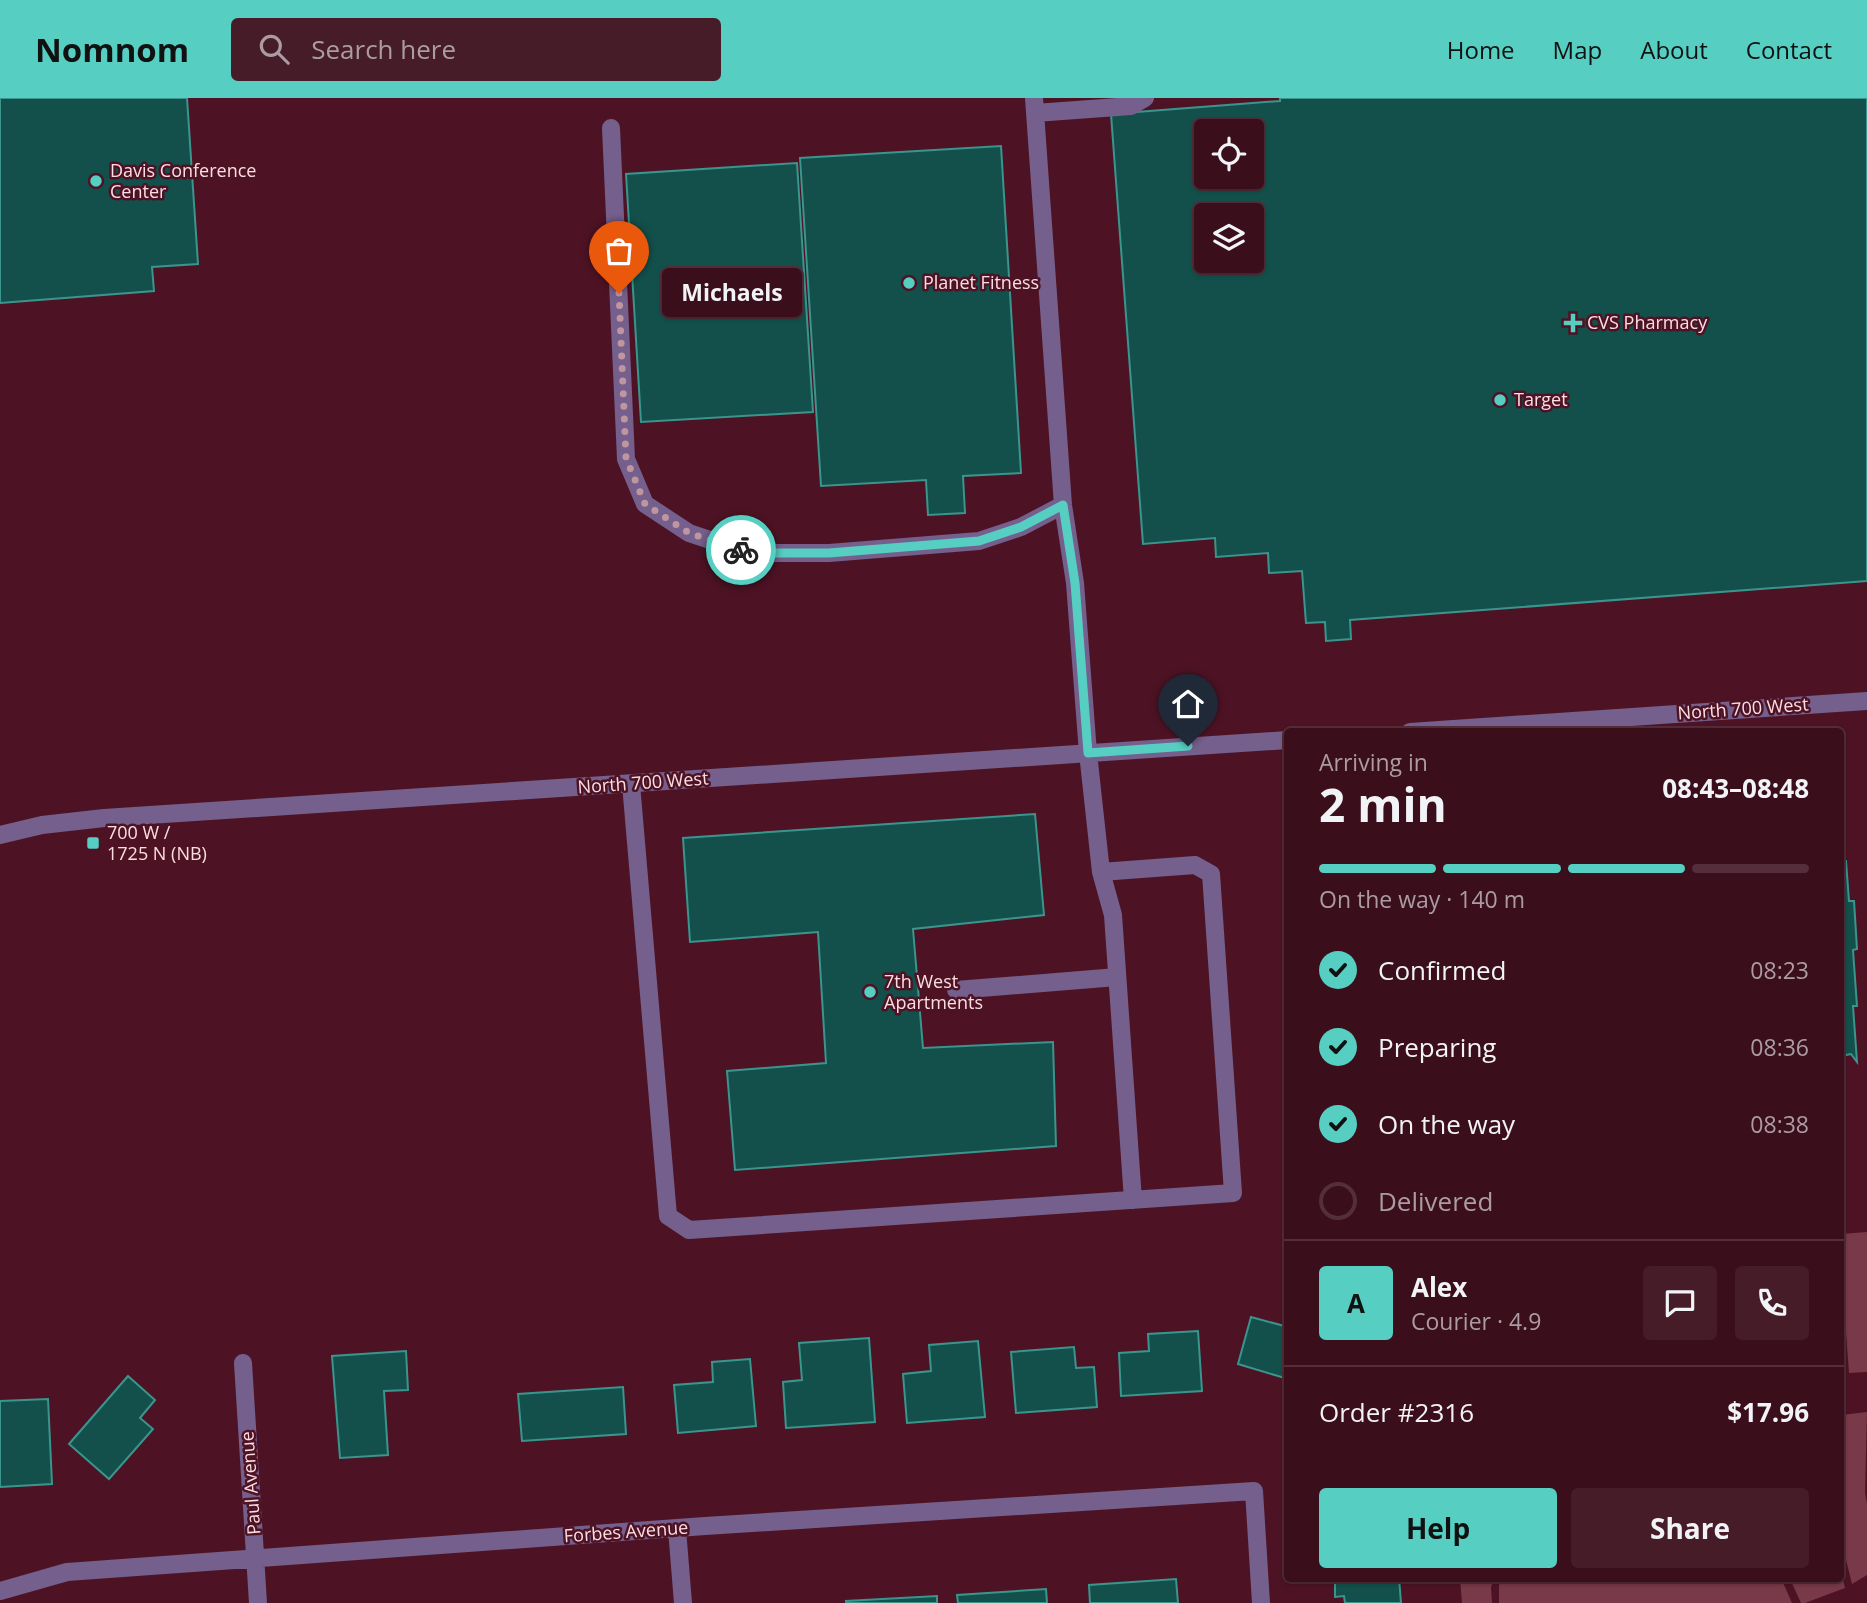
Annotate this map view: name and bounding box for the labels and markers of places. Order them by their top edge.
place label: Davis Conference Center [110,158,256,203]
marker: Davis Conference Center [88,173,104,189]
pin [589,221,649,293]
callout: Michaels [661,268,801,318]
place label: Planet Fitness [923,270,1039,294]
marker: Planet Fitness [901,275,917,291]
place label: CVS Pharmacy [1587,310,1708,334]
marker: CVS Pharmacy [1565,315,1581,331]
place label: Target [1514,387,1568,411]
marker: Target [1492,392,1508,408]
pin [1158,674,1218,746]
place label: 700 W / 1725 N (NB) [107,820,207,865]
marker: 700 W / 1725 N (NB) [85,835,101,851]
place label: 7th West Apartments [884,969,983,1014]
marker: 7th West Apartments [862,984,878,1000]

